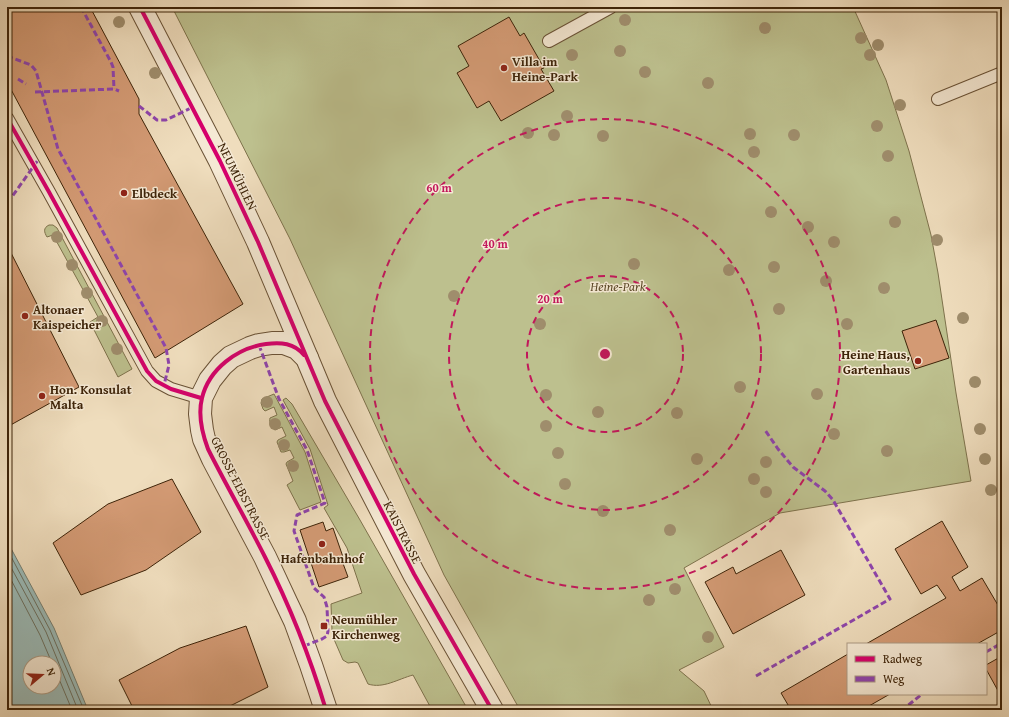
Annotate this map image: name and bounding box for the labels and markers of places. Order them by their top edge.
place label: Villa im Heine-Park [512,52,578,86]
marker: Villa im Heine-Park [499,63,509,73]
place label: Elbdeck [132,184,178,203]
marker: Elbdeck [119,188,129,198]
place label: Altonaer Kaispeicher [33,300,101,334]
marker: Altonaer Kaispeicher [20,311,30,321]
place label: Heine Haus, Gartenhaus [841,345,910,379]
centre of rings [598,347,612,361]
marker: Heine Haus, Gartenhaus [913,356,923,366]
place label: Hon. Konsulat Malta [50,380,132,414]
marker: Hon. Konsulat Malta [37,391,47,401]
marker: Hafenbahnhof [317,539,327,549]
place label: Hafenbahnhof [281,549,365,568]
place label: Neumühler Kirchenweg [332,610,400,644]
marker: Neumühler Kirchenweg [319,621,329,631]

